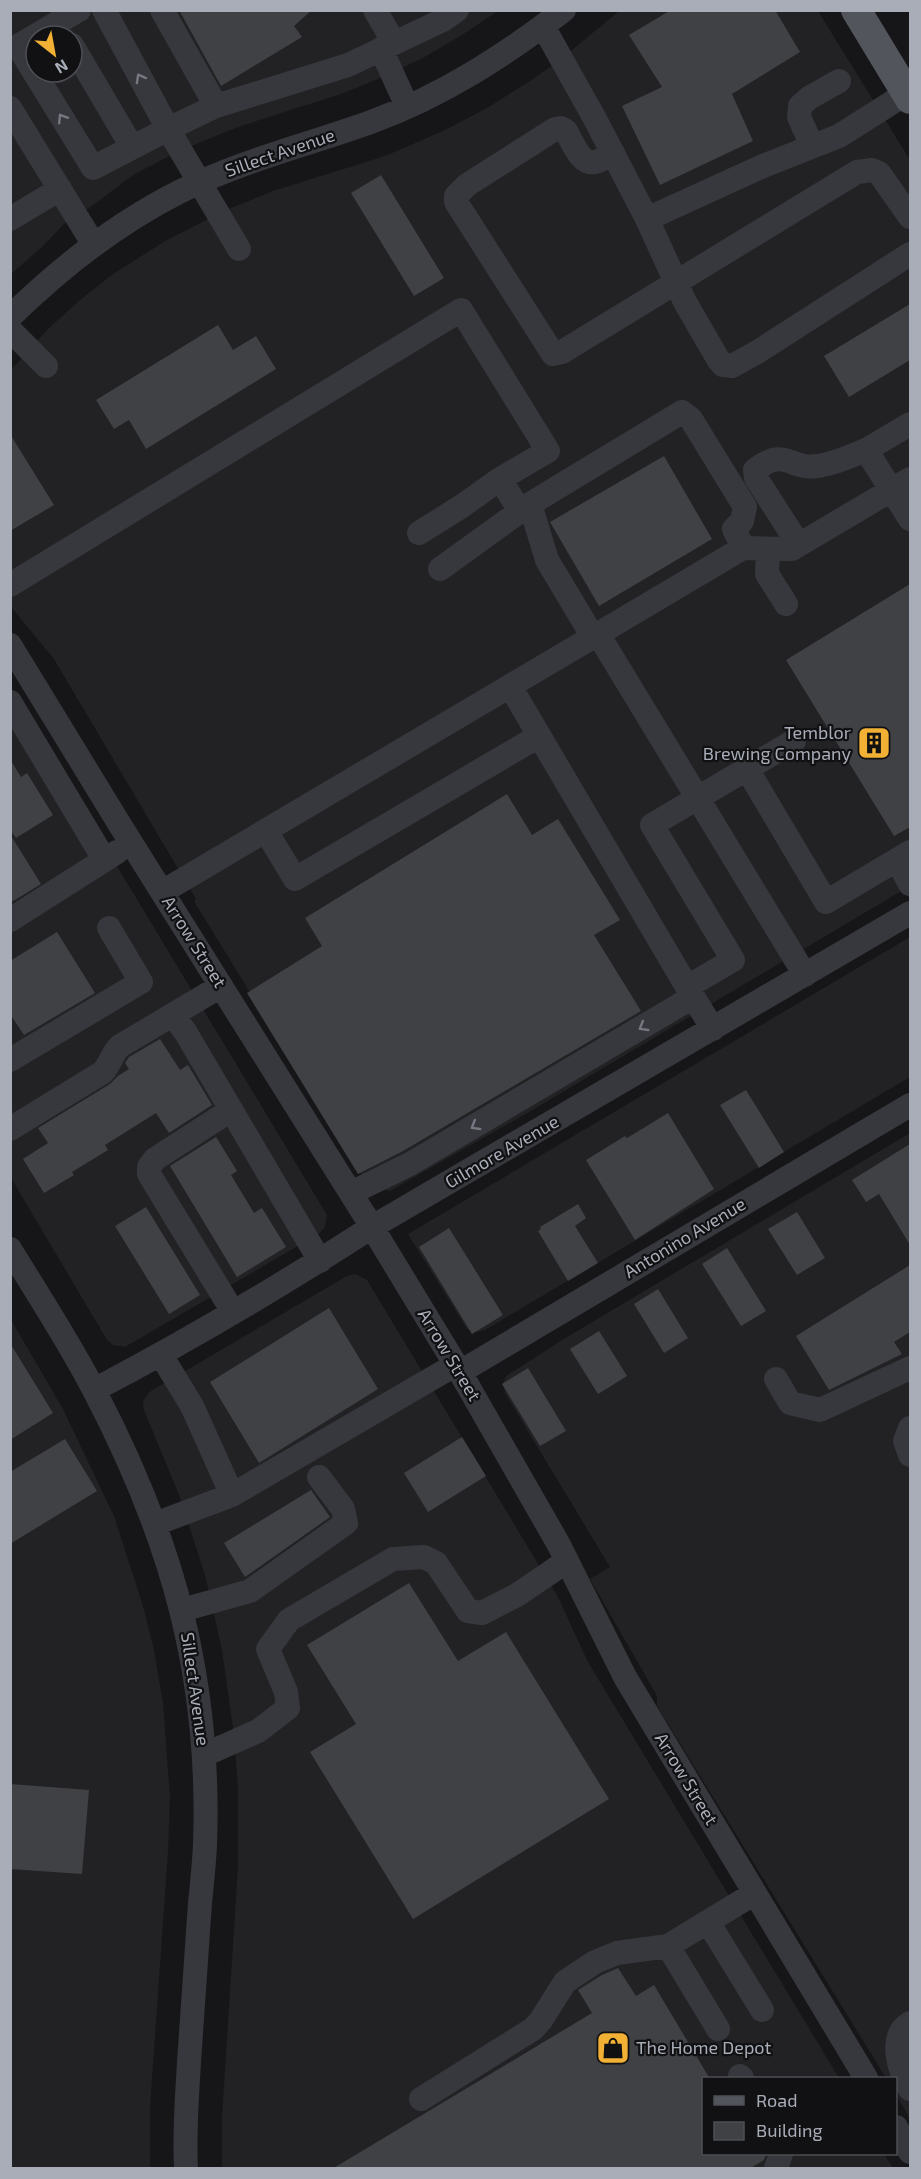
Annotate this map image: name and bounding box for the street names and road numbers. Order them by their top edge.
street label: Sillect Avenue [222,123,337,181]
street label: Arrow Street [158,892,232,992]
street label: Gilmore Avenue [441,1110,562,1193]
street label: Antonino Avenue [620,1192,749,1282]
street label: Arrow Street [414,1304,486,1405]
street label: Sillect Avenue [177,1631,215,1747]
street label: Arrow Street [651,1728,723,1829]

